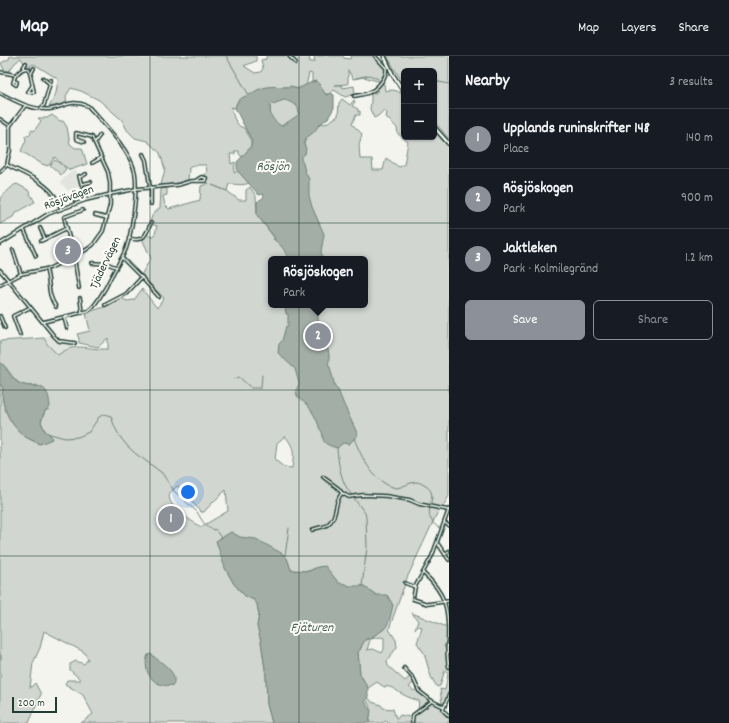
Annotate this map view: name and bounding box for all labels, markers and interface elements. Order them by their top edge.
text: Map [20,14,49,41]
text: Map [578,18,599,38]
text: Layers [621,18,656,38]
text: Share [678,18,709,38]
map controls [401,68,437,140]
button: + [401,68,437,104]
text: Nearby [465,70,509,94]
text: 3 results [669,73,713,92]
button: − [401,104,437,140]
text: Upplands runinskrifter 148 [503,118,650,140]
text: 1 [477,129,479,148]
text: 140 m [686,129,713,148]
text: Place [503,140,529,159]
water label: Rösjön [257,158,290,177]
text: Rösjöskogen [503,178,573,200]
street label: Rösjövägen [42,181,97,215]
text: 2 [475,189,481,208]
text: 900 m [681,189,713,208]
text: Park [503,200,525,219]
street label: Tjädervägen [86,234,126,292]
pin: 3 [55,236,81,266]
text: Jaktleken [503,238,557,260]
text: 3 [475,249,481,268]
text: 1.2 km [685,249,713,268]
popup [268,256,368,308]
text: Park · Kolmilegränd [503,260,598,279]
text: Rösjöskogen [283,262,353,284]
text: Park [283,284,305,303]
button: Save [465,300,585,340]
button: Share [593,300,713,340]
pin: 2 [305,321,331,351]
your location [178,482,198,502]
pin: 1 [158,504,184,534]
water label: Fjäturen [291,619,334,638]
scale bar [12,695,57,714]
text: 200 m [18,696,45,712]

